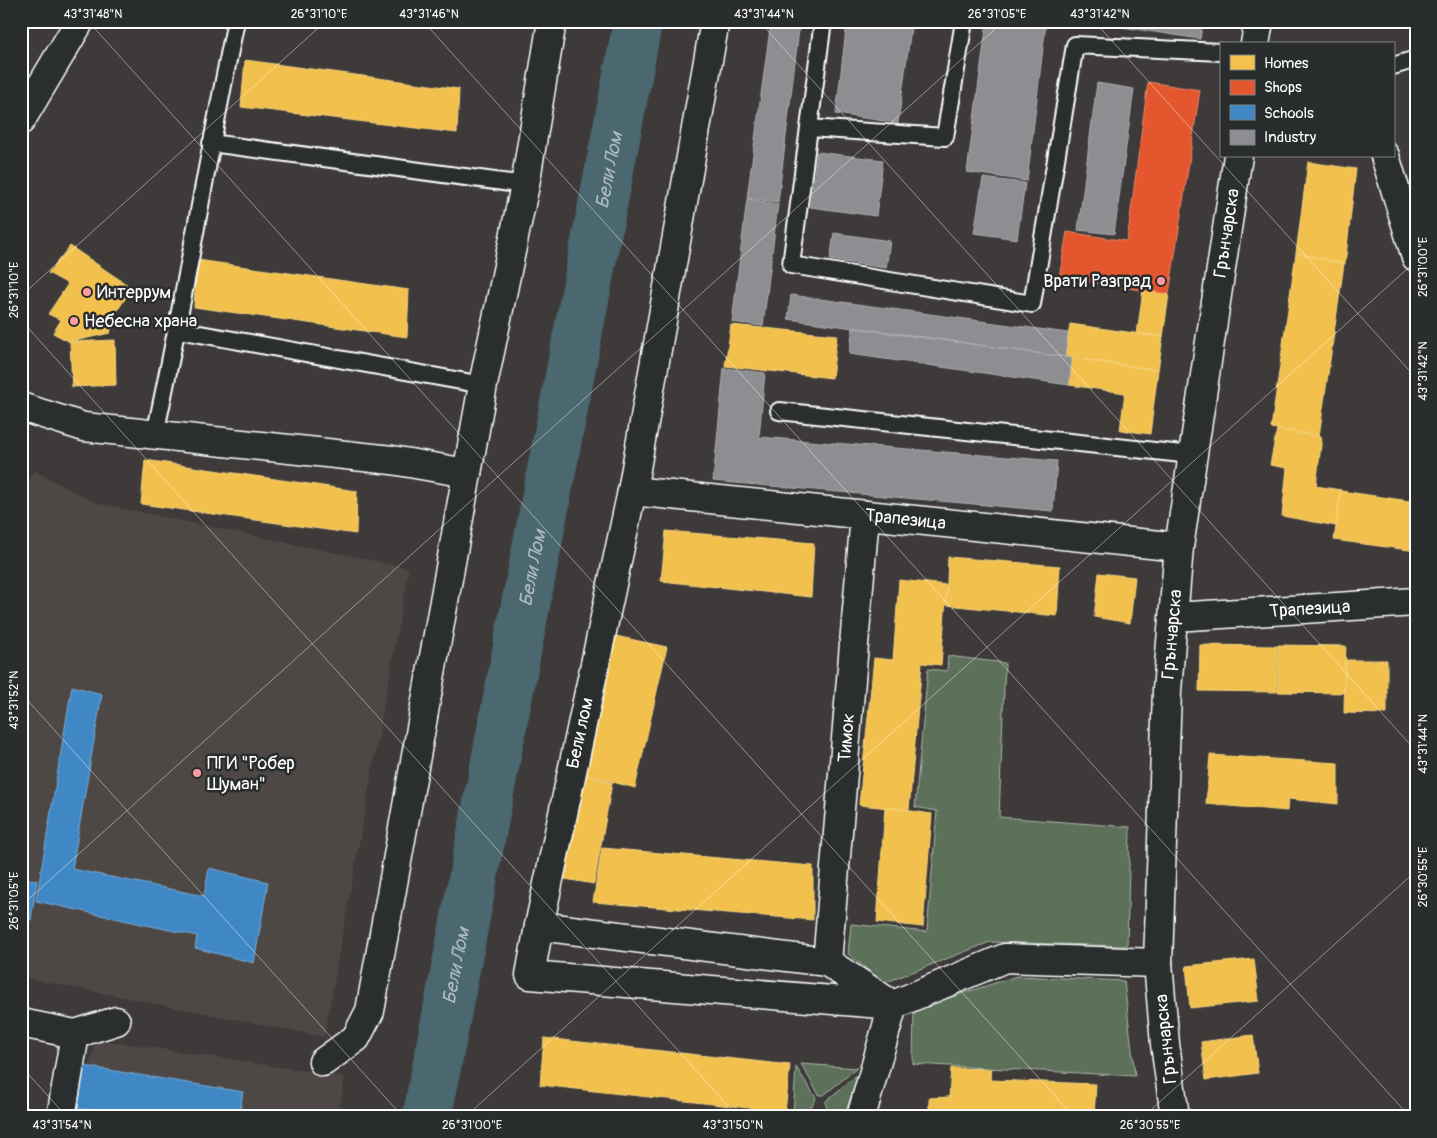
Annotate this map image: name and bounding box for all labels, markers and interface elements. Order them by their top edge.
text: 43°31'48"N [64,7,122,22]
text: 26°31'10"E [291,7,347,22]
text: 43°31'46"N [399,7,459,22]
text: 43°31'44"N [734,7,794,22]
text: 26°31'05"E [968,7,1026,22]
text: 43°31'42"N [1070,7,1130,22]
legend [1220,42,1394,158]
text: Homes [1264,54,1309,73]
text: Shops [1264,78,1302,97]
text: Schools [1264,104,1314,123]
text: Industry [1264,128,1317,147]
water label: Бели Лом [590,129,629,211]
street label: Грънчарска [1208,187,1244,279]
text: 26°31'00"E [1416,237,1431,297]
text: 26°31'10"E [7,262,22,318]
place label: Врати Разград [1043,270,1151,293]
marker: Врати Разград [1155,275,1167,287]
place label: Интеррум [97,281,171,304]
marker: Интеррум [81,286,93,298]
place label: Небесна храна [84,310,197,333]
marker: Небесна храна [68,315,80,327]
text: 43°31'42"N [1416,341,1431,401]
street label: Трапезица [864,503,947,535]
water label: Бели Лом [514,526,552,608]
street label: Грънчарска [1156,588,1187,680]
street label: Трапезица [1268,595,1351,623]
text: 43°31'52"N [7,671,22,729]
street label: Бели лом [561,695,599,771]
street label: Тимок [833,712,860,763]
text: 43°31'44"N [1416,714,1431,774]
place label: ПГИ "Робер Шуман" [207,752,295,796]
marker: ПГИ "Робер Шуман" [191,767,203,779]
text: 26°30'55"E [1416,847,1431,907]
text: 26°31'05"E [7,872,22,930]
water label: Бели Лом [437,924,476,1006]
street label: Грънчарска [1150,993,1182,1085]
text: 43°31'54"N [32,1118,92,1133]
text: 26°31'00"E [442,1118,502,1133]
text: 43°31'50"N [703,1118,763,1133]
text: 26°30'55"E [1120,1118,1180,1133]

